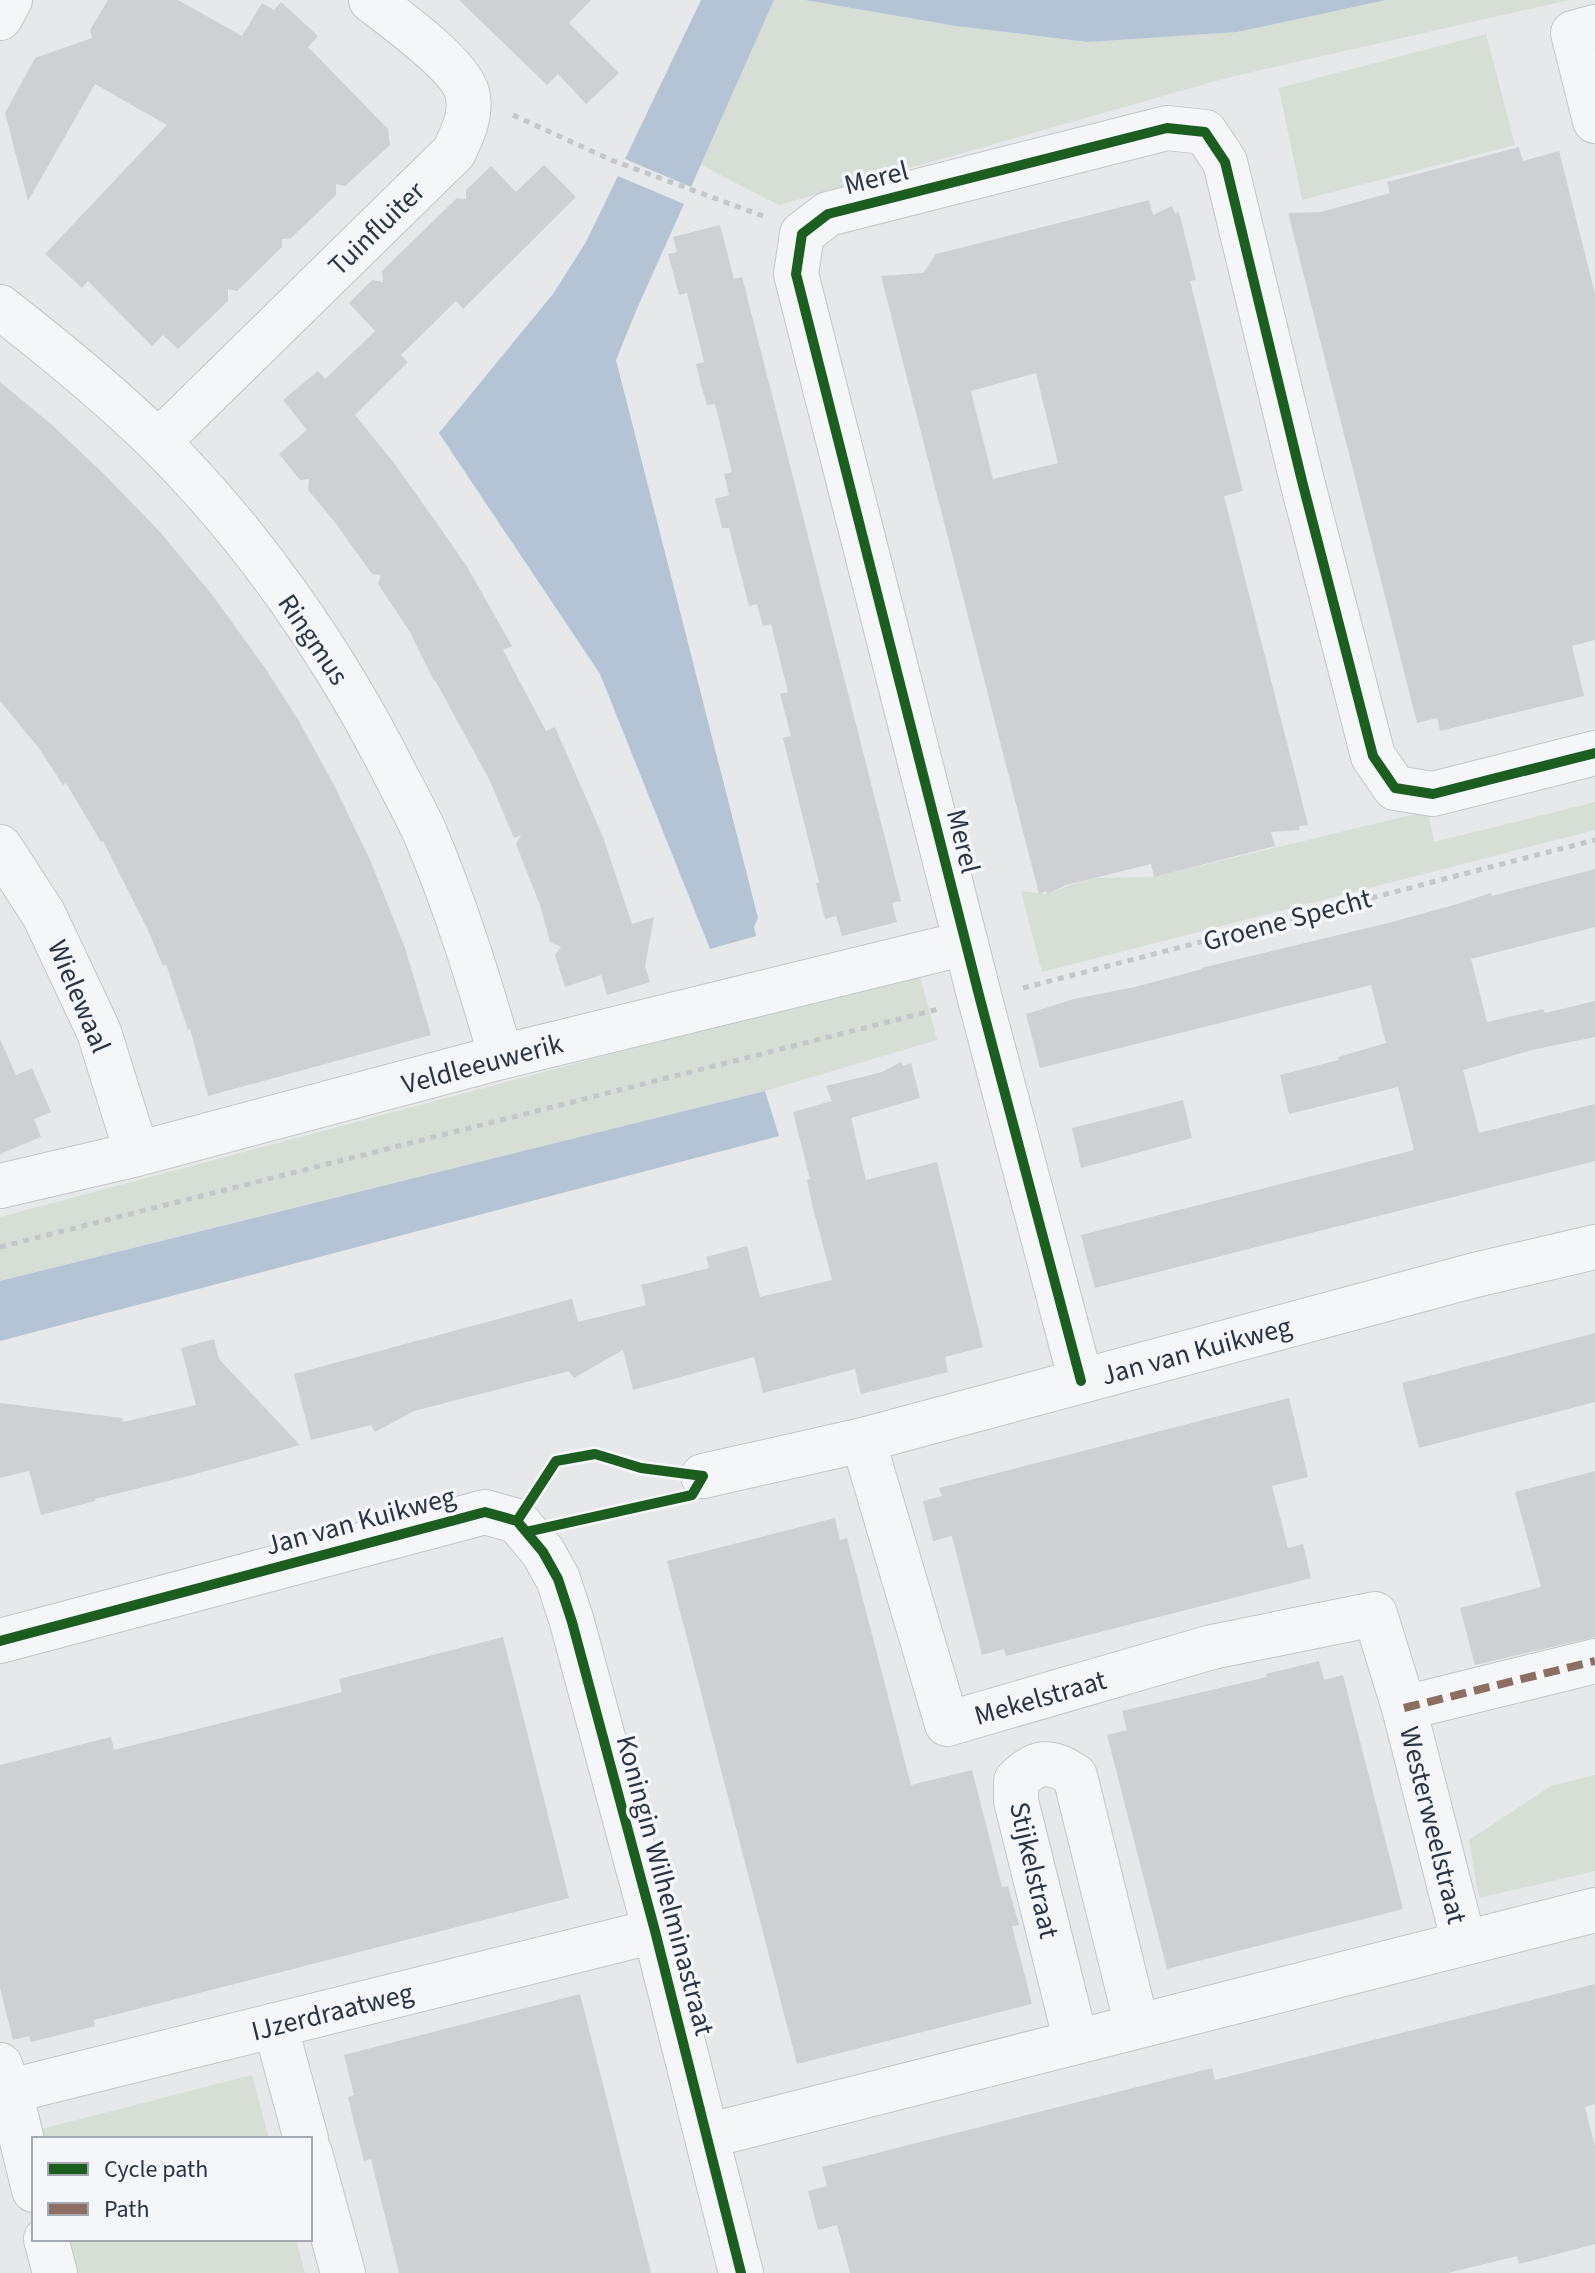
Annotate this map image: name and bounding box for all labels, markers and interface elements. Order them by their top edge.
street label: Merel [840,151,912,205]
street label: Tuinfluiter [319,172,434,285]
street label: Ringmus [268,586,358,693]
street label: Merel [936,805,990,877]
street label: Groene Specht [1199,878,1376,962]
street label: Wielewaal [37,934,121,1059]
street label: Veldleeuwerik [397,1023,567,1105]
street label: Jan van Kuikweg [1097,1306,1296,1396]
street label: Jan van Kuikweg [261,1476,460,1566]
street label: Mekelstraat [970,1660,1111,1736]
street label: Westerweelstraat [1389,1722,1477,1929]
street label: Koningin Wilhelminastraat [606,1731,725,2040]
street label: Stijkelstraat [999,1798,1069,1943]
street label: IJzerdraatweg [247,1973,417,2051]
legend [32,2137,312,2241]
text: Cycle path [104,2152,208,2187]
text: Path [104,2192,150,2227]

